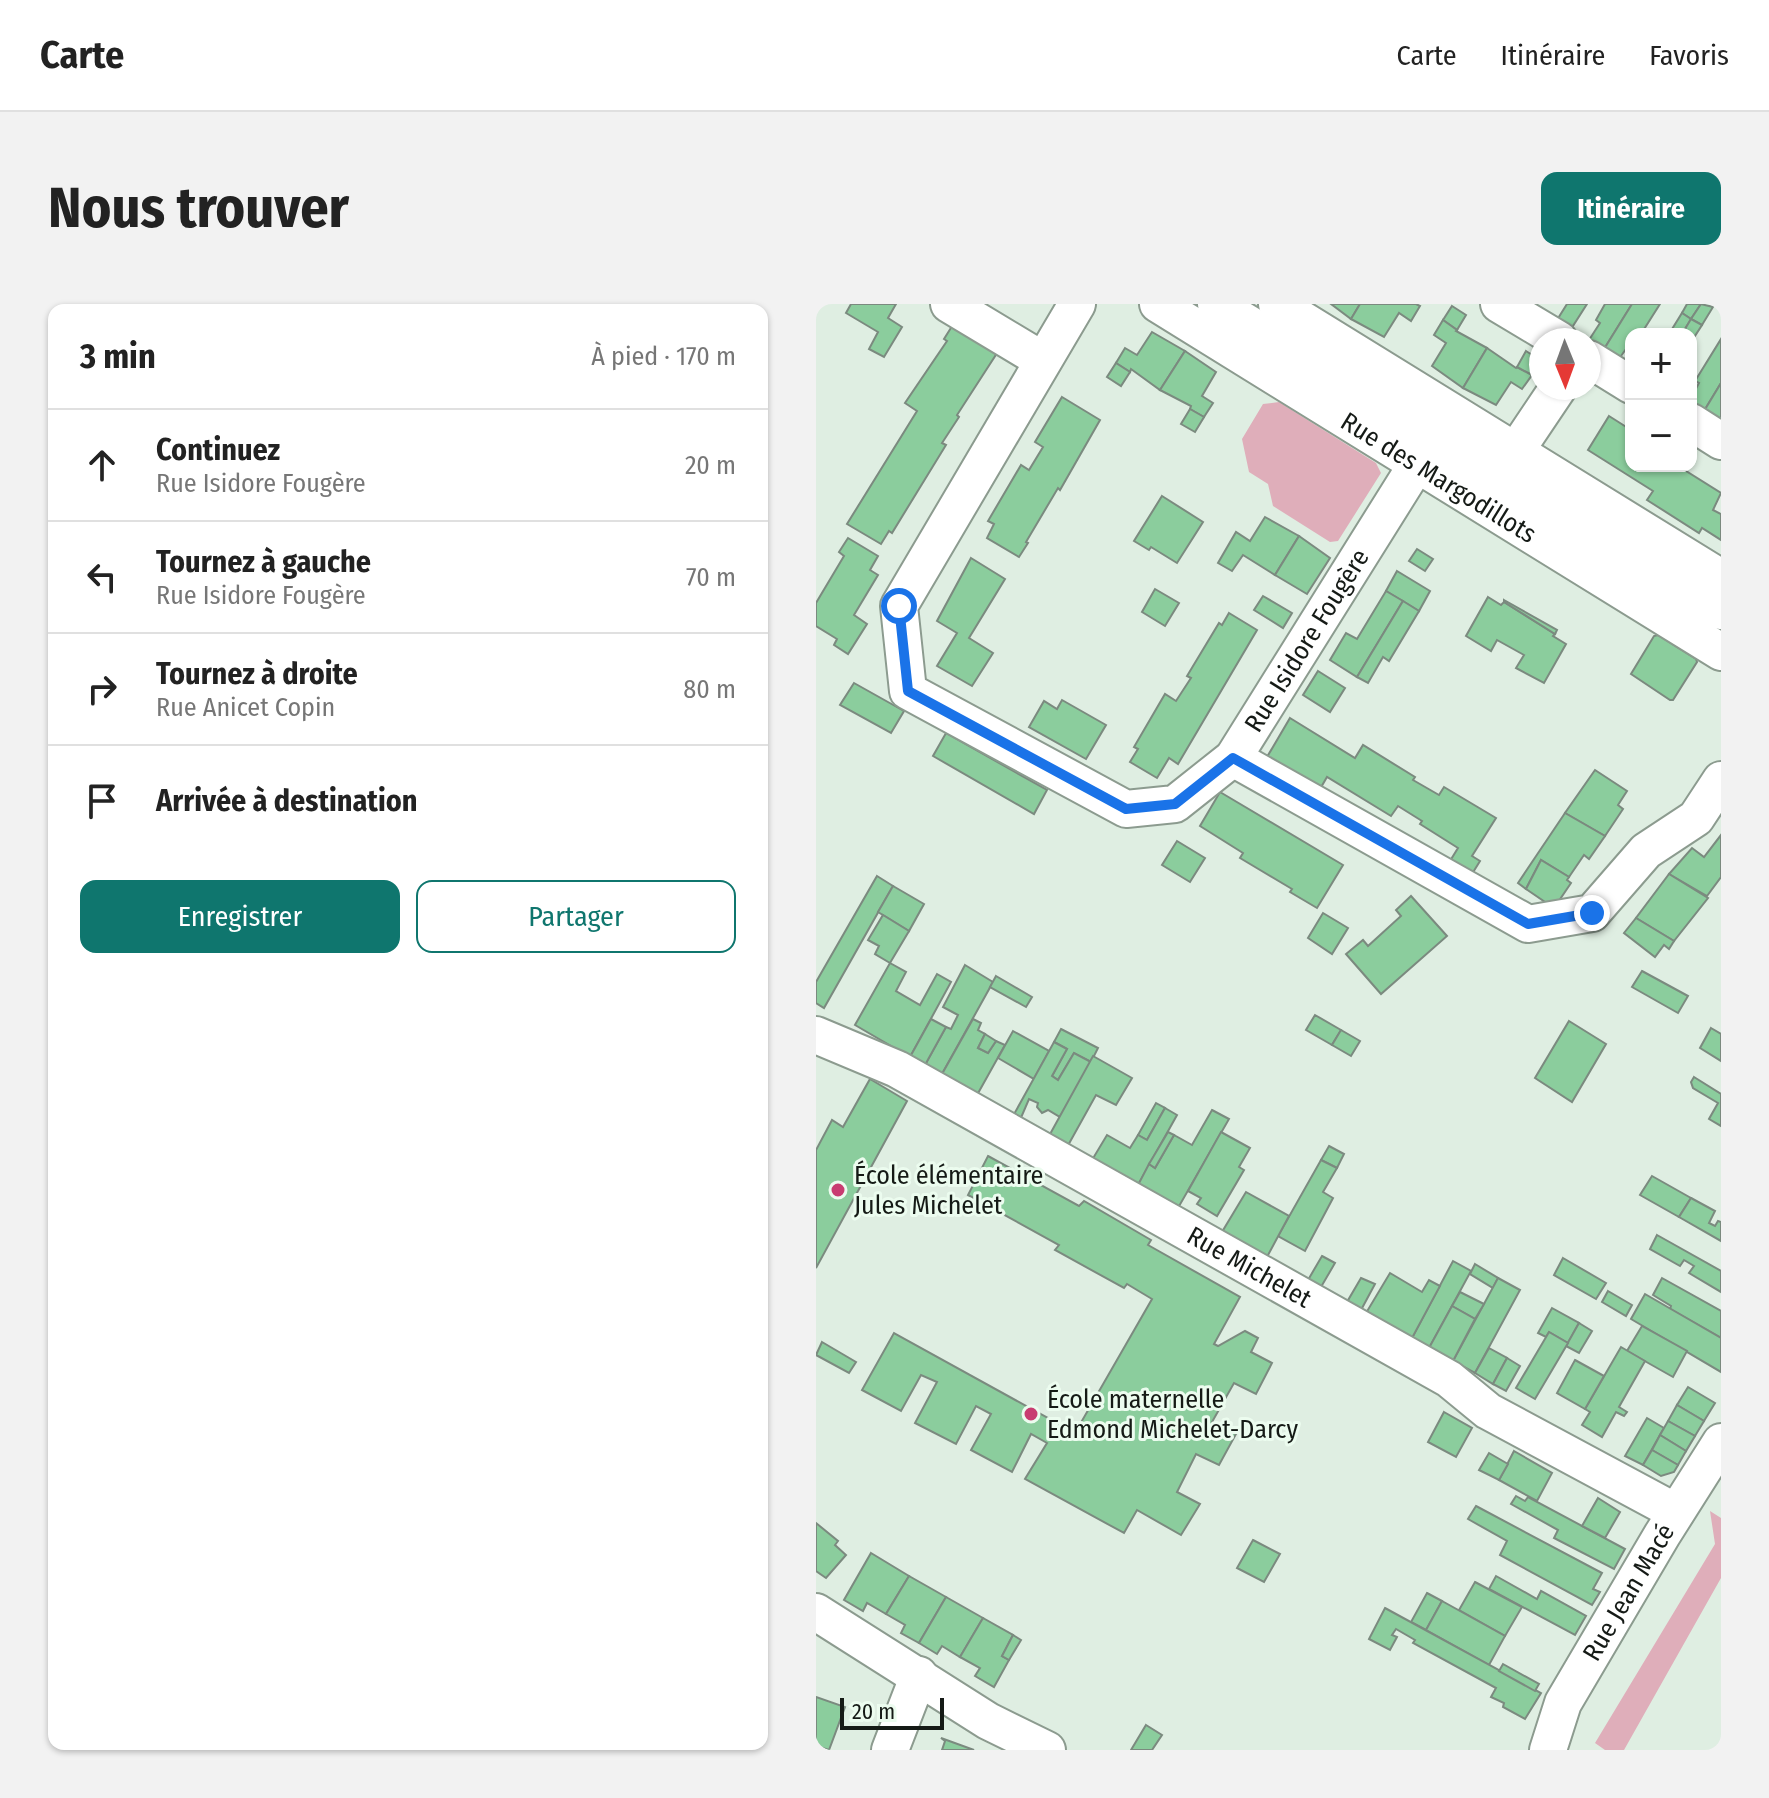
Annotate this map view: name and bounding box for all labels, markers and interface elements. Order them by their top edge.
text: Carte [40,32,124,78]
text: Carte [1397,39,1457,72]
text: Itinéraire [1501,39,1605,72]
text: Favoris [1649,39,1729,72]
button: Itinéraire [1541,172,1721,245]
text: Nous trouver [48,175,349,242]
north arrow [1529,328,1601,400]
map controls [1625,328,1697,472]
button: + [1625,328,1697,400]
text: 3 min [80,336,156,377]
text: À pied · 170 m [591,341,736,372]
button: − [1625,400,1697,472]
street label: Rue des Margodillots [1335,406,1542,549]
text: Continuez [156,432,280,468]
icon: ahead [80,443,124,487]
text: 20 m [685,450,736,481]
text: Rue Isidore Fougère [156,468,366,499]
street label: Rue Isidore Fougère [1238,543,1375,738]
text: Tournez à gauche [156,544,371,580]
icon: left [80,555,124,599]
text: 70 m [686,562,736,593]
text: Rue Isidore Fougère [156,580,366,611]
route start [881,588,917,624]
text: Tournez à droite [156,656,358,692]
icon: right [80,667,124,711]
text: 80 m [683,674,736,705]
text: Rue Anicet Copin [156,692,335,723]
icon: arrive [80,779,124,823]
text: Arrivée à destination [156,783,417,819]
button: Enregistrer [80,880,400,953]
button: Partager [416,880,736,953]
route end [1574,895,1610,931]
place label: École élémentaire Jules Michelet [854,1160,1043,1221]
marker: École élémentaire Jules Michelet [829,1181,847,1199]
street label: Rue Michelet [1182,1220,1317,1314]
place label: École maternelle Edmond Michelet-Darcy [1047,1384,1298,1445]
marker: École maternelle Edmond Michelet-Darcy [1022,1405,1040,1423]
street label: Rue Jean Macé [1576,1518,1681,1666]
scale bar [840,1694,944,1730]
text: 20 m [852,1698,895,1725]

